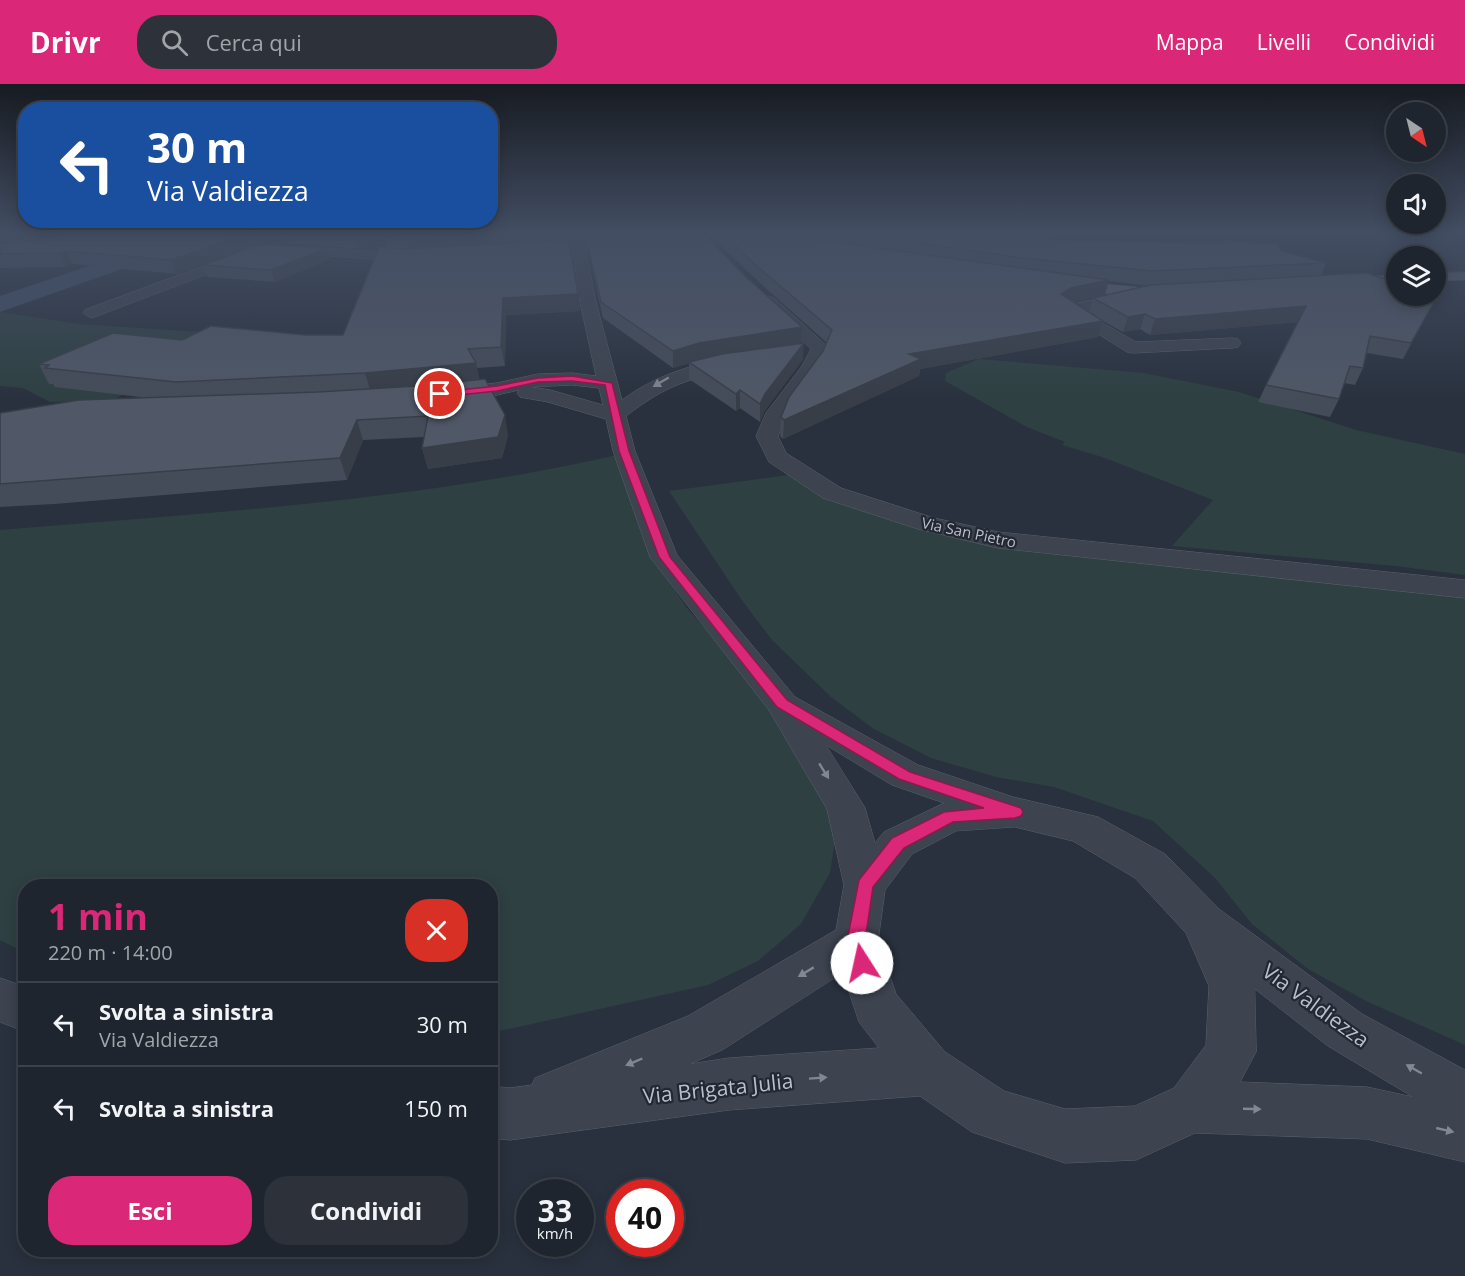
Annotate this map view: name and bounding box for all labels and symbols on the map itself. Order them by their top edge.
north arrow [1386,102,1446,162]
pin [414,368,465,419]
one-way arrow [652,377,669,387]
street label: Via San Pietro [920,512,1018,552]
one-way arrow [818,763,829,779]
position arrow [830,931,894,995]
street label: Via Valdiezza [1257,957,1375,1053]
one-way arrow [798,966,814,977]
one-way arrow [625,1058,642,1067]
one-way arrow [1406,1064,1422,1075]
street label: Via Brigata Julia [642,1066,794,1110]
one-way arrow [808,1073,827,1082]
one-way arrow [1242,1104,1261,1113]
one-way arrow [1435,1126,1454,1136]
speed limit sign: 40 [606,1179,684,1257]

